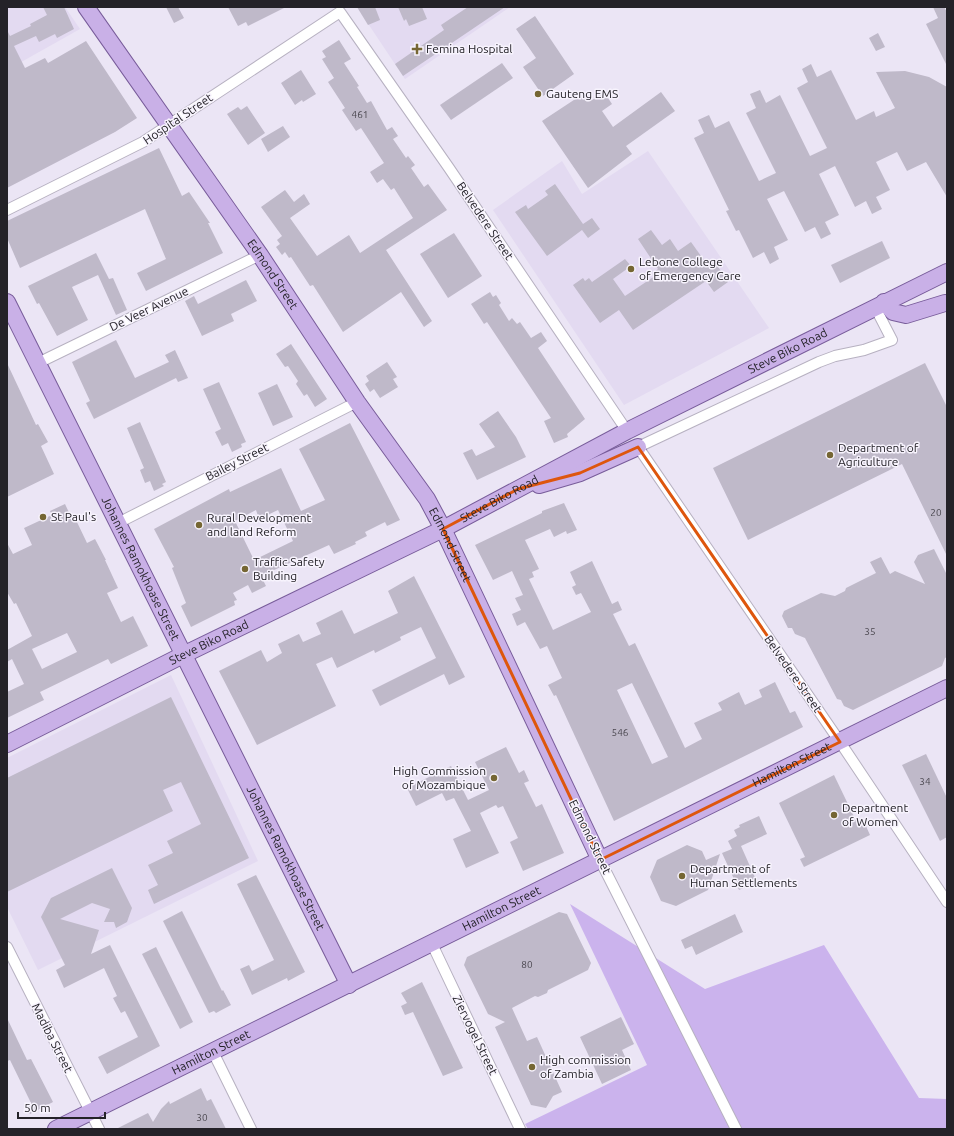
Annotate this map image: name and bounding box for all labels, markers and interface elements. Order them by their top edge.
place label: Femina Hospital [426,42,513,55]
marker: Femina Hospital [411,43,423,55]
place label: Gauteng EMS [546,87,618,100]
marker: Gauteng EMS [533,89,543,99]
street label: Hospital Street [141,90,215,147]
house number: 461 [352,109,368,120]
street label: Belvedere Street [455,179,516,262]
street label: Edmond Street [245,237,301,312]
place label: Lebone College of Emergency Care [639,255,741,282]
marker: Lebone College of Emergency Care [626,264,636,274]
street label: De Veer Avenue [107,284,190,333]
street label: Steve Biko Road [746,326,829,376]
street label: Bailey Street [203,440,270,483]
place label: Department of Agriculture [838,441,919,468]
marker: Department of Agriculture [825,450,835,460]
street label: Steve Biko Road [458,472,540,525]
street label: Johannes Ramokhoase Street [99,494,183,643]
street label: Edmond Street [427,505,474,584]
house number: 20 [930,507,942,518]
place label: St Paul's [51,510,96,523]
place label: Rural Development and land Reform [207,511,311,538]
marker: St Paul's [38,512,48,522]
marker: Rural Development and land Reform [194,520,204,530]
place label: Traffic Safety Building [253,555,325,582]
marker: Traffic Safety Building [240,564,250,574]
street label: Steve Biko Road [167,617,251,667]
house number: 35 [864,626,876,637]
street label: Belvedere Street [762,633,825,715]
house number: 546 [612,727,629,738]
street label: Hamilton Street [750,739,833,789]
place label: High Commission of Mozambique [393,764,486,791]
marker: High Commission of Mozambique [489,773,499,783]
house number: 34 [919,776,931,787]
street label: Johannes Ramokhoase Street [244,784,328,932]
street label: Edmond Street [567,797,614,876]
place label: Department of Women [842,801,908,828]
marker: Department of Women [829,810,839,820]
place label: Department of Human Settlements [690,862,797,889]
marker: Department of Human Settlements [677,871,687,881]
street label: Hamilton Street [460,883,543,933]
house number: 80 [521,959,533,970]
street label: Ziervogel Street [451,993,500,1077]
street label: Madiba Street [29,1001,76,1075]
street label: Hamilton Street [169,1027,252,1077]
place label: High commission of Zambia [540,1053,631,1080]
marker: High commission of Zambia [527,1062,537,1072]
scale bar [18,1094,105,1120]
text: 50 m [24,1101,51,1114]
house number: 30 [196,1112,208,1123]

